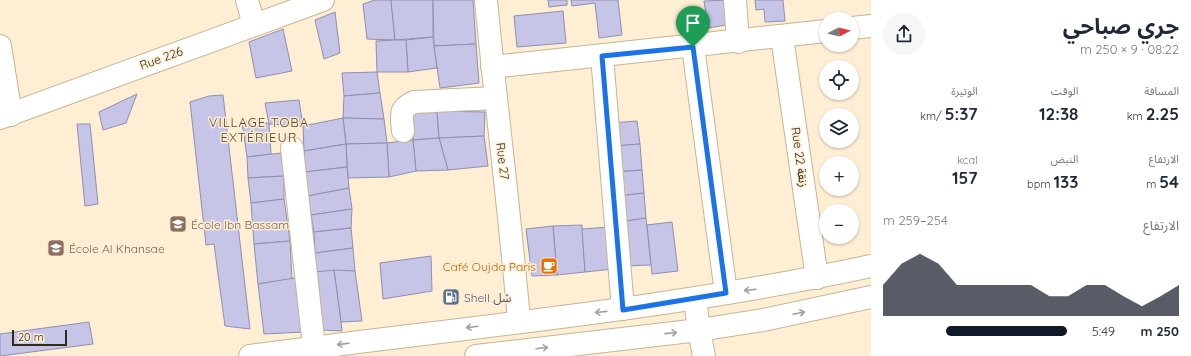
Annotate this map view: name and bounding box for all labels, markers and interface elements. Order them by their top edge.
pin [676,6,710,47]
icon: arrive [682,12,704,34]
north arrow [819,12,859,52]
map controls [819,12,859,244]
text: جري صباحي [1063,12,1179,40]
button: share [883,13,925,55]
text: 08:22 · 9 × 250 m [1080,41,1179,57]
street label: Rue 226 [137,43,185,73]
button: locate [819,60,859,100]
text: الوتيرة [951,84,978,98]
text: الوقت [1051,84,1078,98]
text: المسافة [1144,84,1179,98]
text: 5:37 [945,103,978,124]
text: 12:38 [1039,103,1078,124]
text: 2.25 [1146,103,1179,124]
button: layers [819,108,859,148]
text: /km [920,109,945,123]
text: km [1127,109,1146,123]
district label: VILLAGE TOBA EXTÉRIEUR [209,114,309,145]
street label: Rue 22 زنقة [788,126,812,188]
street label: Rue 27 [493,142,513,180]
text: النبض [1050,152,1078,166]
text: الارتفاع [1149,152,1179,166]
text: kcal [957,153,978,167]
button: + [819,156,859,196]
text: 157 [952,167,978,188]
text: 133 [1053,171,1078,192]
text: 54 [1159,171,1179,192]
text: bpm [1027,177,1053,191]
text: m [1146,177,1159,191]
button: − [819,204,859,244]
text: 254–259 m [883,212,948,228]
school or university icon: École Ibn Bassam [168,214,188,234]
place label: École Ibn Bassam [191,217,289,232]
text: الارتفاع [1143,217,1179,233]
school or university icon: École Al Khansae [46,238,66,258]
place label: École Al Khansae [69,241,165,256]
cafe icon: Café Oujda Paris [539,256,559,276]
place label: Café Oujda Paris [443,259,536,274]
one-way arrow [744,286,757,294]
fuel station icon: Shell شل [441,287,461,307]
place label: Shell شل [464,290,511,305]
one-way arrow [595,308,608,316]
one-way arrow [793,308,806,316]
one-way arrow [466,323,479,331]
text: 5:49 [1092,323,1115,339]
text: 250 m [1140,323,1179,339]
scale bar [12,328,67,347]
one-way arrow [664,329,677,336]
text: 20 m [18,330,44,344]
one-way arrow [337,340,350,348]
one-way arrow [535,344,548,352]

